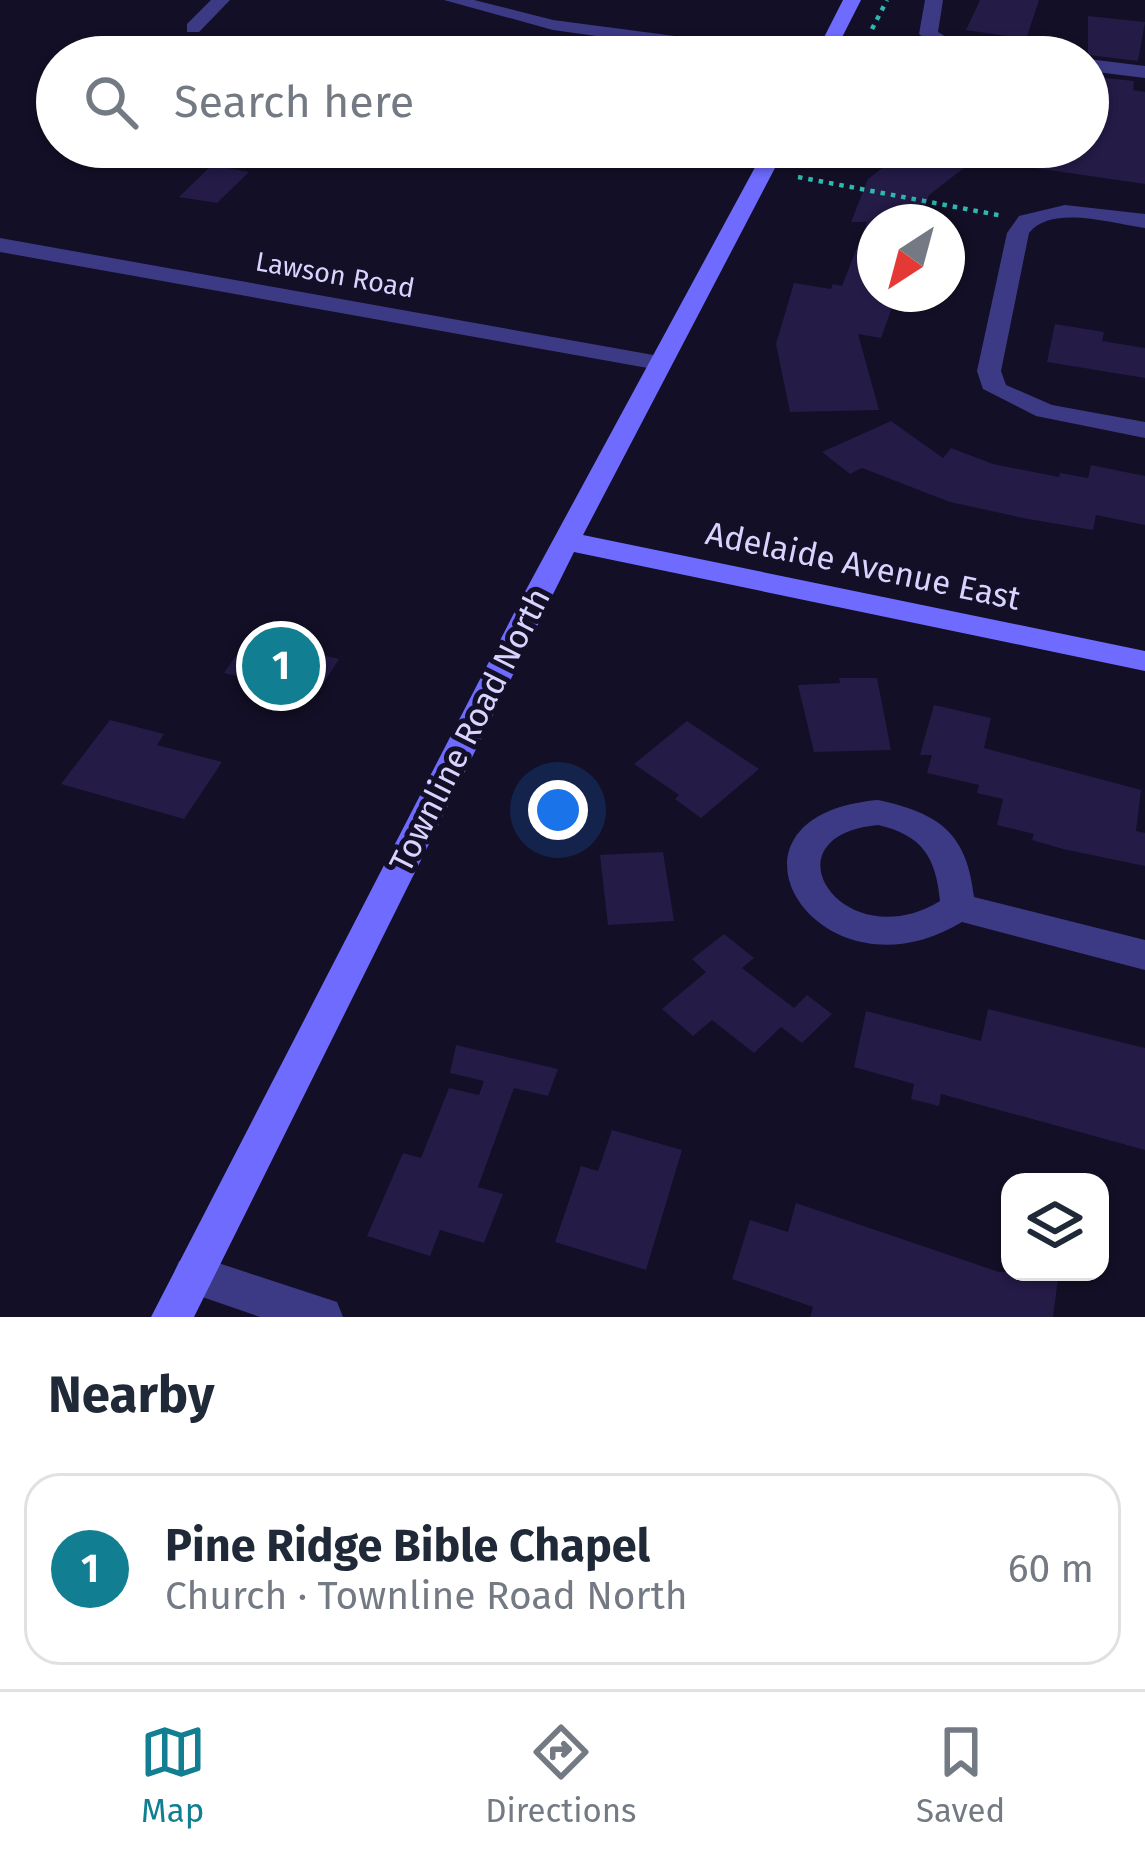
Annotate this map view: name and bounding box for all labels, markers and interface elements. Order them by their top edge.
search box [36,36,1109,168]
icon: search [78,69,144,135]
text: Search here [174,75,414,129]
north arrow [857,204,965,312]
street label: Lawson Road [253,245,417,305]
street label: Adelaide Avenue East [702,513,1024,619]
street label: Townline Road North [381,581,559,879]
pin: 1 [242,621,320,711]
your location [528,780,588,840]
map controls [1001,1173,1109,1281]
button: layers [1001,1173,1109,1281]
text: Nearby [48,1364,214,1426]
text: Pine Ridge Bible Chapel [165,1519,650,1573]
text: 1 [81,1546,99,1592]
text: 60 m [1008,1546,1094,1592]
text: Church · Townline Road North [165,1573,688,1619]
tab: Map [140,1719,206,1831]
tab: Directions [485,1719,637,1831]
tab: Saved [916,1719,1005,1831]

